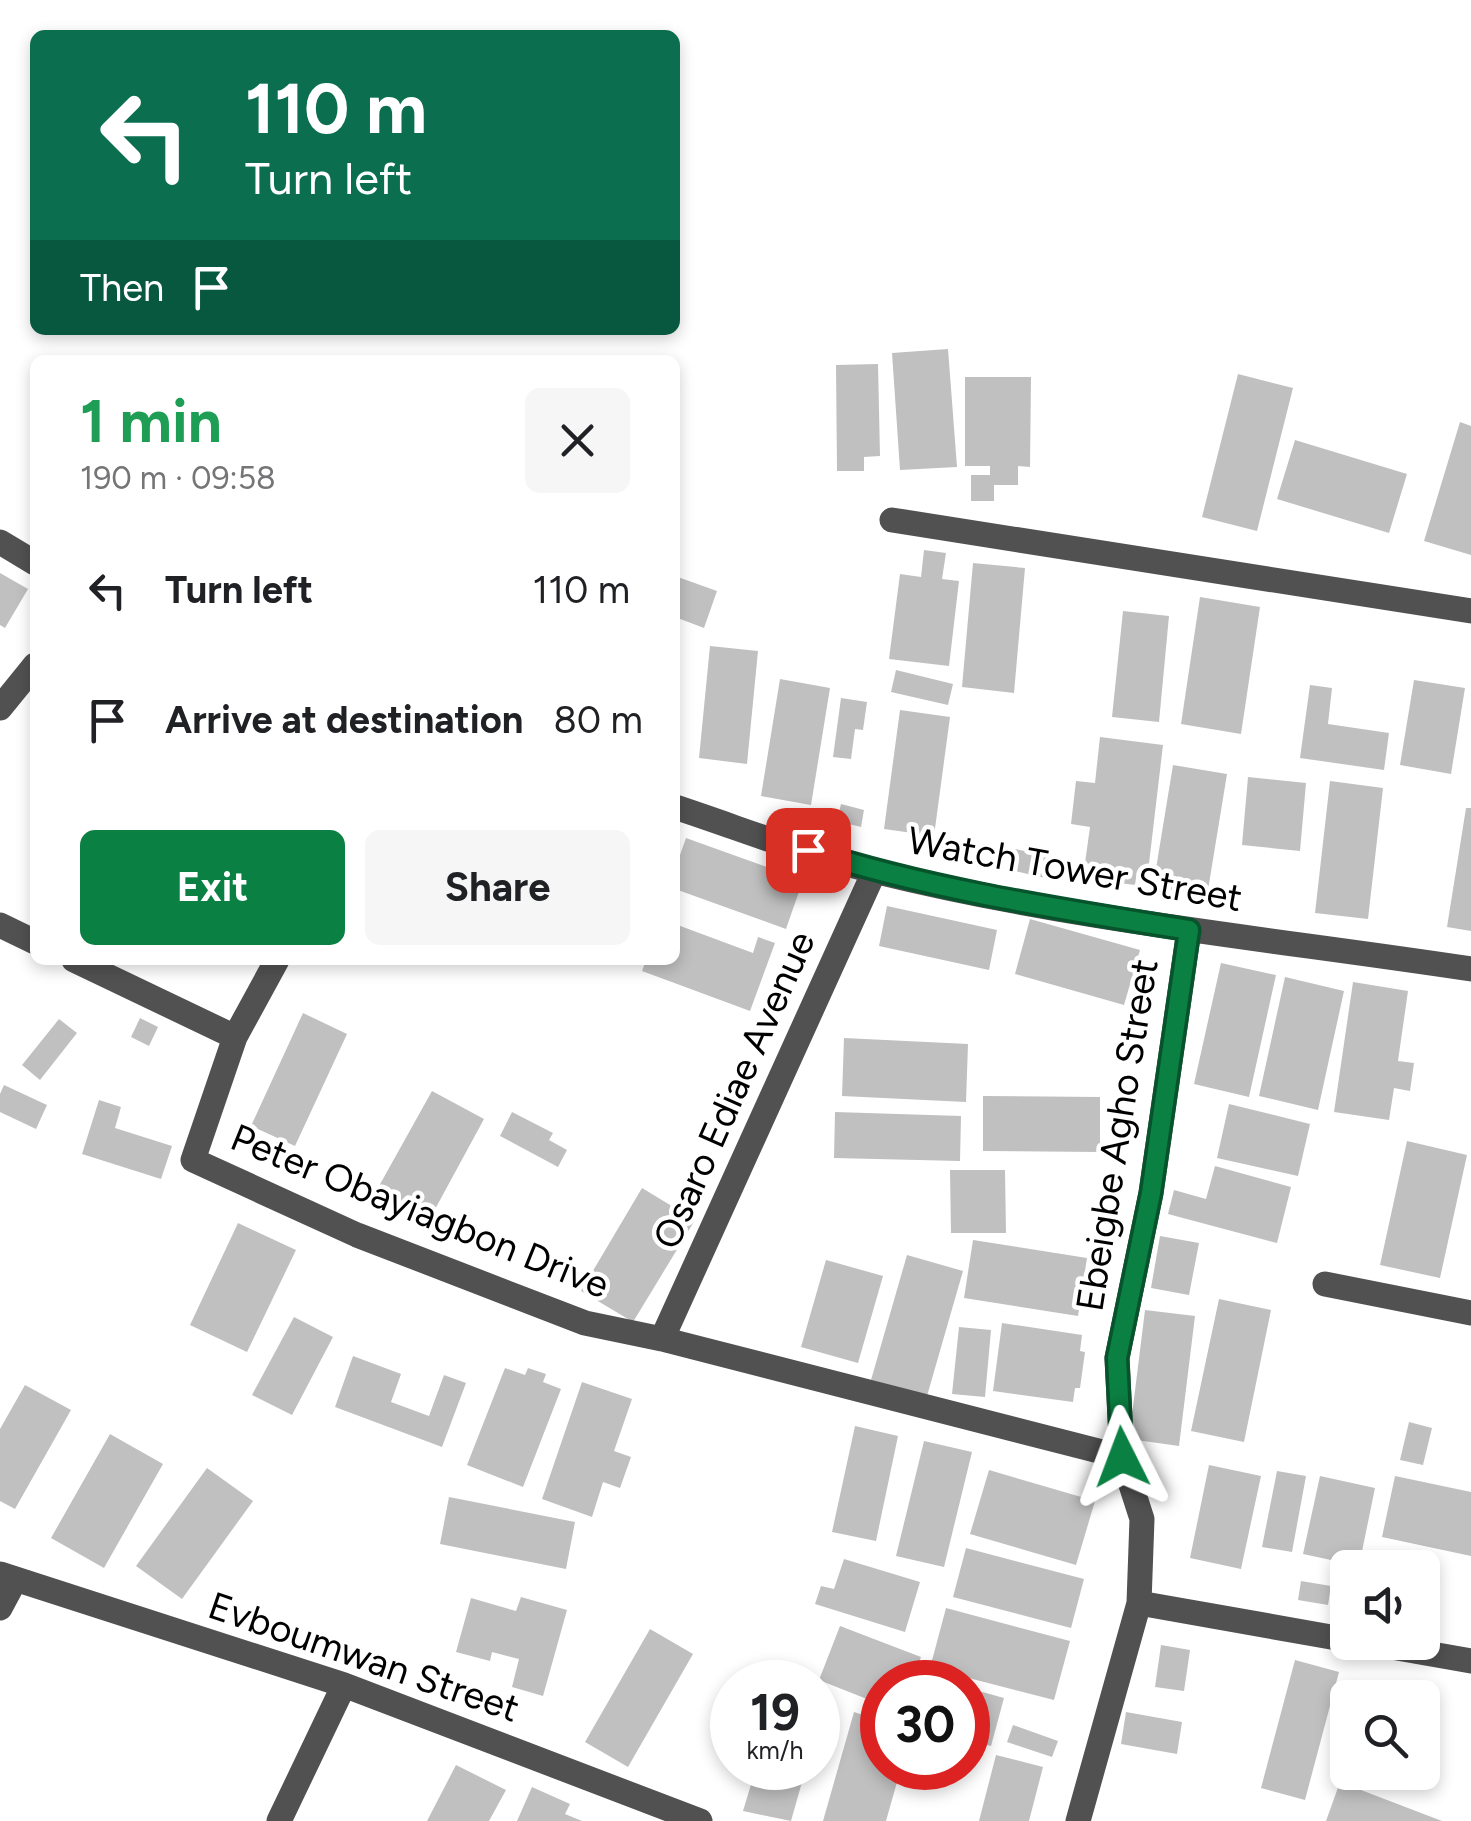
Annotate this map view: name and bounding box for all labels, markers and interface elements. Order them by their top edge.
text: 110 m [245,66,427,151]
icon: left [80,70,210,200]
text: Turn left [245,151,412,205]
icon: arrive [184,260,239,315]
text: Then [80,265,164,311]
text: 1 min [80,385,222,457]
button: close [525,388,630,493]
text: 190 m · 09:58 [80,459,276,497]
icon: left [80,563,135,618]
text: Turn left [165,567,313,613]
text: 110 m [533,567,630,613]
icon: arrive [80,693,135,748]
text: Arrive at destination [165,697,523,743]
text: 80 m [553,697,643,743]
pin [766,808,851,893]
street label: Watch Tower Street [904,817,1246,921]
icon: arrive [781,823,836,878]
button: Exit [80,830,345,945]
button: Share [365,830,630,945]
street label: Osaro Ediae Avenue [643,924,825,1256]
street label: Ebeigbe Agho Street [1066,956,1168,1314]
street label: Peter Obayiagbon Drive [224,1114,616,1308]
position arrow [1070,1405,1174,1509]
map controls [1330,1550,1440,1790]
button: sound [1330,1550,1440,1660]
street label: Evboumwan Street [203,1582,525,1732]
speed limit sign: 30 [860,1660,990,1790]
button: search [1330,1680,1440,1790]
text: 19 [750,1682,800,1743]
text: km/h [746,1735,804,1765]

